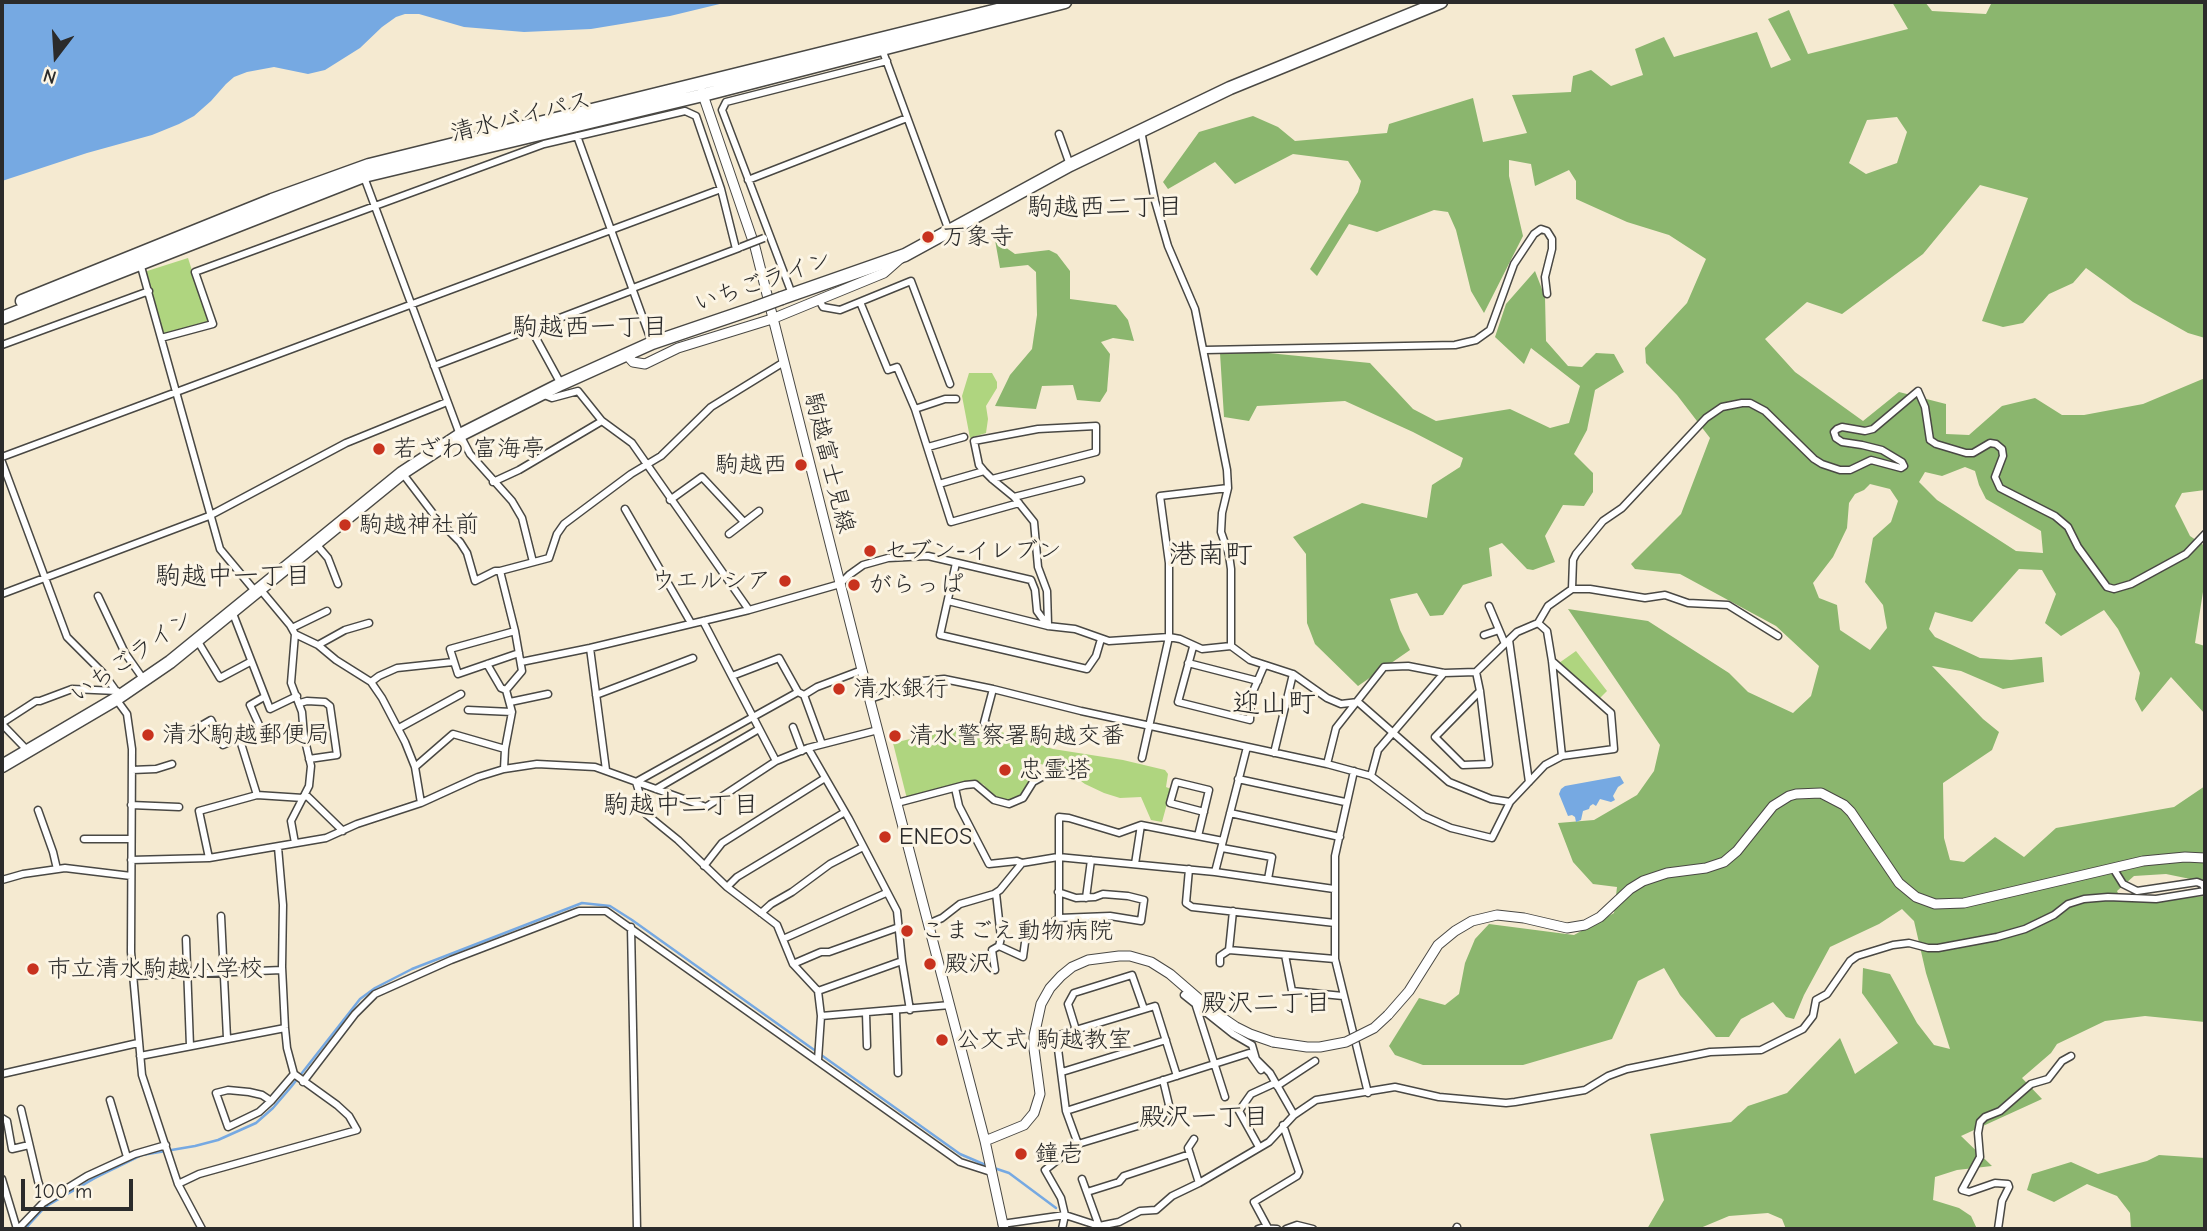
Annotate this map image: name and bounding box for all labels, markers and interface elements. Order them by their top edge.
north arrow [21,21,91,91]
text: N [41,64,59,88]
street label: 清水バイパス [448,86,594,148]
district label: 駒越西二丁目 [1027,192,1183,224]
place label: 万象寺 [942,223,1014,251]
marker: 万象寺 [920,229,936,245]
street label: いちごライン [690,245,836,319]
district label: 駒越西一丁目 [512,312,668,344]
street label: 駒越富士見線 [798,390,860,536]
place label: 若ざわ 富海亭 [393,435,545,463]
marker: 若ざわ 富海亭 [371,441,387,457]
place label: 駒越西 [715,451,787,479]
marker: 駒越西 [793,457,809,473]
place label: 駒越神社前 [359,511,479,539]
marker: 駒越神社前 [337,517,353,533]
place label: セブン-イレブン [884,537,1062,565]
district label: 港南町 [1169,538,1253,572]
marker: セブン-イレブン [862,543,878,559]
district label: 駒越中一丁目 [155,561,311,593]
place label: ウエルシア [651,567,771,595]
place label: がらっぱ [868,571,964,599]
marker: ウエルシア [777,573,793,589]
marker: がらっぱ [846,577,862,593]
street label: いちごライン [65,604,199,710]
place label: 清水銀行 [853,675,949,703]
marker: 清水銀行 [831,681,847,697]
district label: 迎山町 [1232,687,1316,721]
place label: 清水駒越郵便局 [162,721,330,749]
place label: 清水警察署駒越交番 [909,722,1125,750]
marker: 清水駒越郵便局 [140,727,156,743]
marker: 清水警察署駒越交番 [887,728,903,744]
place label: 忠霊塔 [1019,756,1091,784]
marker: 忠霊塔 [997,762,1013,778]
district label: 駒越中二丁目 [603,790,759,822]
place label: ENEOS [899,823,972,851]
marker: ENEOS [877,829,893,845]
place label: こまごえ動物病院 [921,917,1113,945]
marker: こまごえ動物病院 [899,923,915,939]
place label: 殿沢 [944,950,992,978]
place label: 市立清水駒越小学校 [47,955,263,983]
marker: 殿沢 [922,956,938,972]
marker: 市立清水駒越小学校 [25,961,41,977]
district label: 殿沢二丁目 [1201,988,1331,1020]
place label: 公文式 駒越教室 [956,1026,1132,1054]
marker: 公文式 駒越教室 [934,1032,950,1048]
district label: 殿沢一丁目 [1139,1102,1269,1134]
place label: 鐘壱 [1035,1140,1083,1168]
marker: 鐘壱 [1013,1146,1029,1162]
scale bar [24,1164,136,1208]
text: 100 m [34,1179,92,1203]

